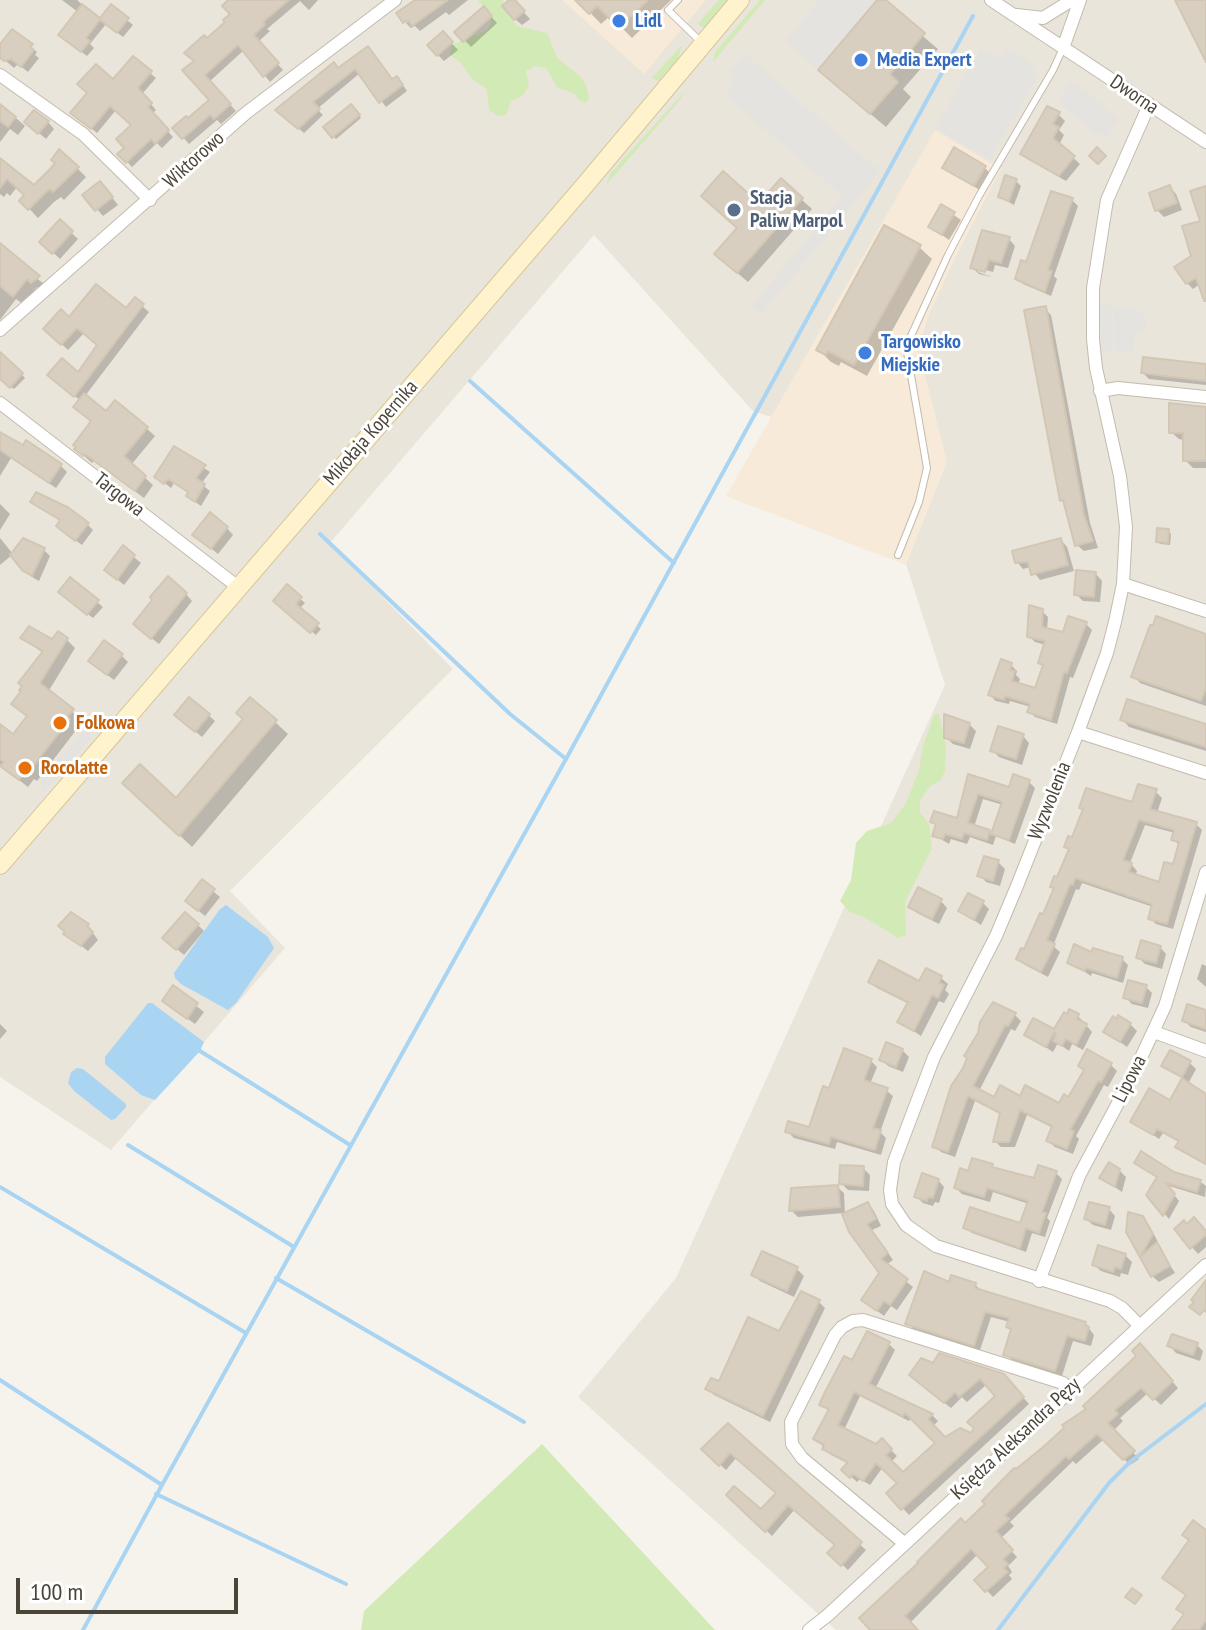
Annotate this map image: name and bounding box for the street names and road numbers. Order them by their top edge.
street label: Dworna [1105,70,1163,120]
street label: Wiktorowo [159,126,229,194]
street label: Mikołaja Kopernika [319,375,423,491]
street label: Targowa [89,468,149,522]
street label: Wyzwolenia [1023,758,1077,844]
street label: Lipowa [1108,1051,1152,1107]
street label: Księdza Aleksandra Pęzy [946,1373,1086,1505]

